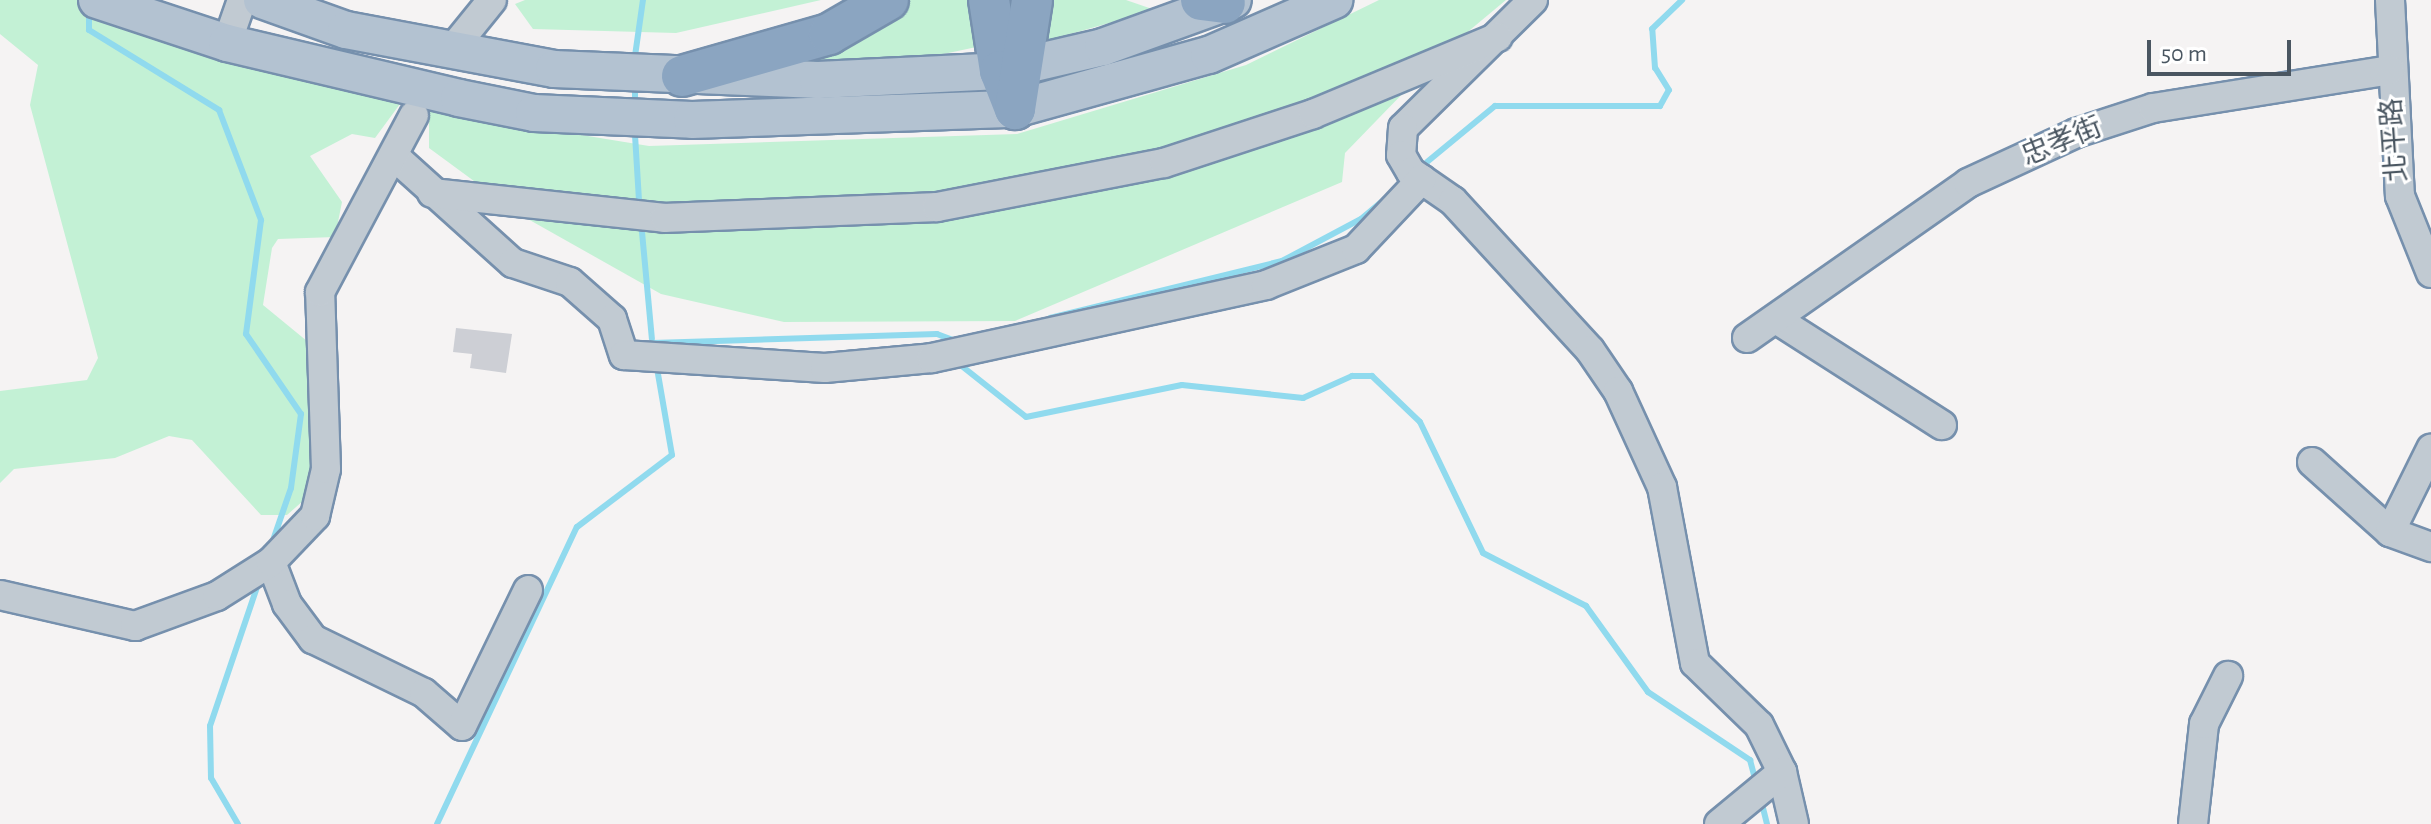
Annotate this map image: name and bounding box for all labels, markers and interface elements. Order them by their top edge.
scale bar [2151,24,2295,74]
text: 50 m [2161,42,2207,66]
street label: 北平路 [2375,97,2415,183]
street label: 忠孝街 [2017,111,2107,173]

